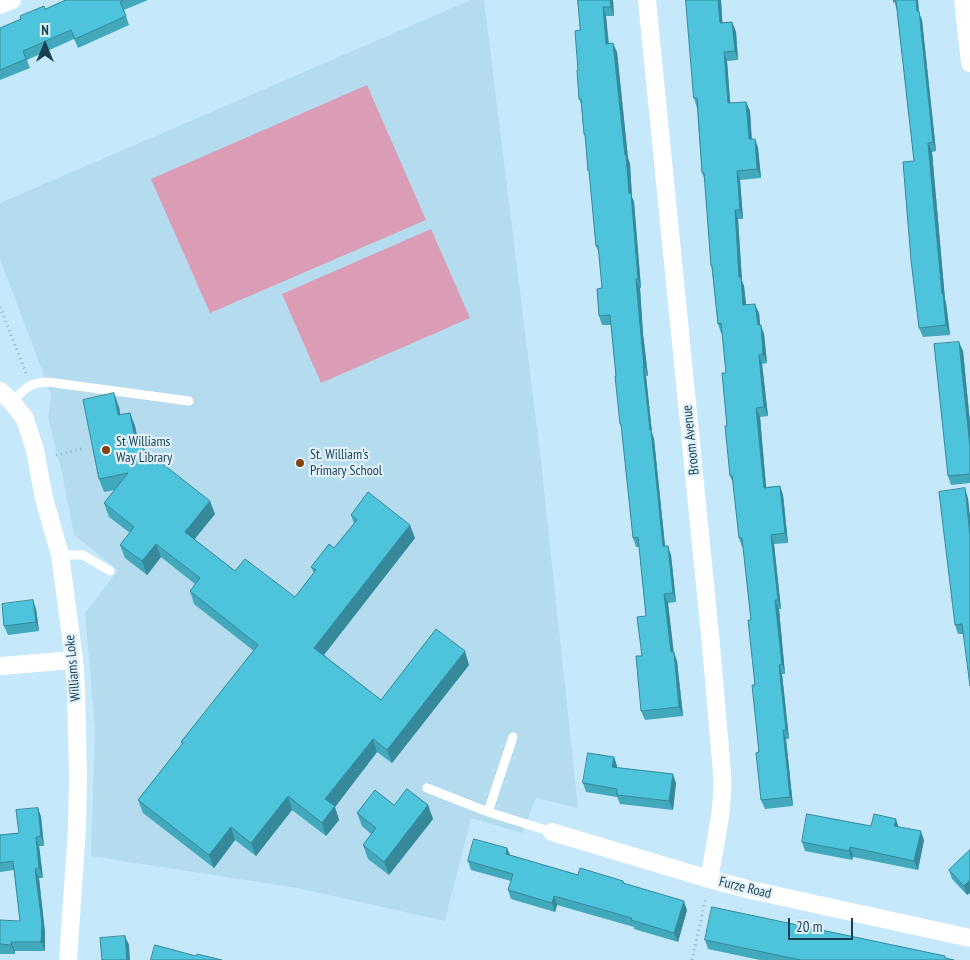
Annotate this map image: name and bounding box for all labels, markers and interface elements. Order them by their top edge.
north arrow [20,20,70,70]
text: N [41,21,49,39]
street label: Broom Avenue [679,404,703,476]
place label: St Williams Way Library [116,434,172,467]
marker: St Williams Way Library [100,444,112,456]
place label: St. William's Primary School [310,447,382,480]
marker: St. William's Primary School [294,457,306,469]
street label: Williams Loke [62,634,84,702]
street label: Furze Road [717,873,773,903]
scale bar [790,908,855,940]
text: 20 m [796,917,822,936]

